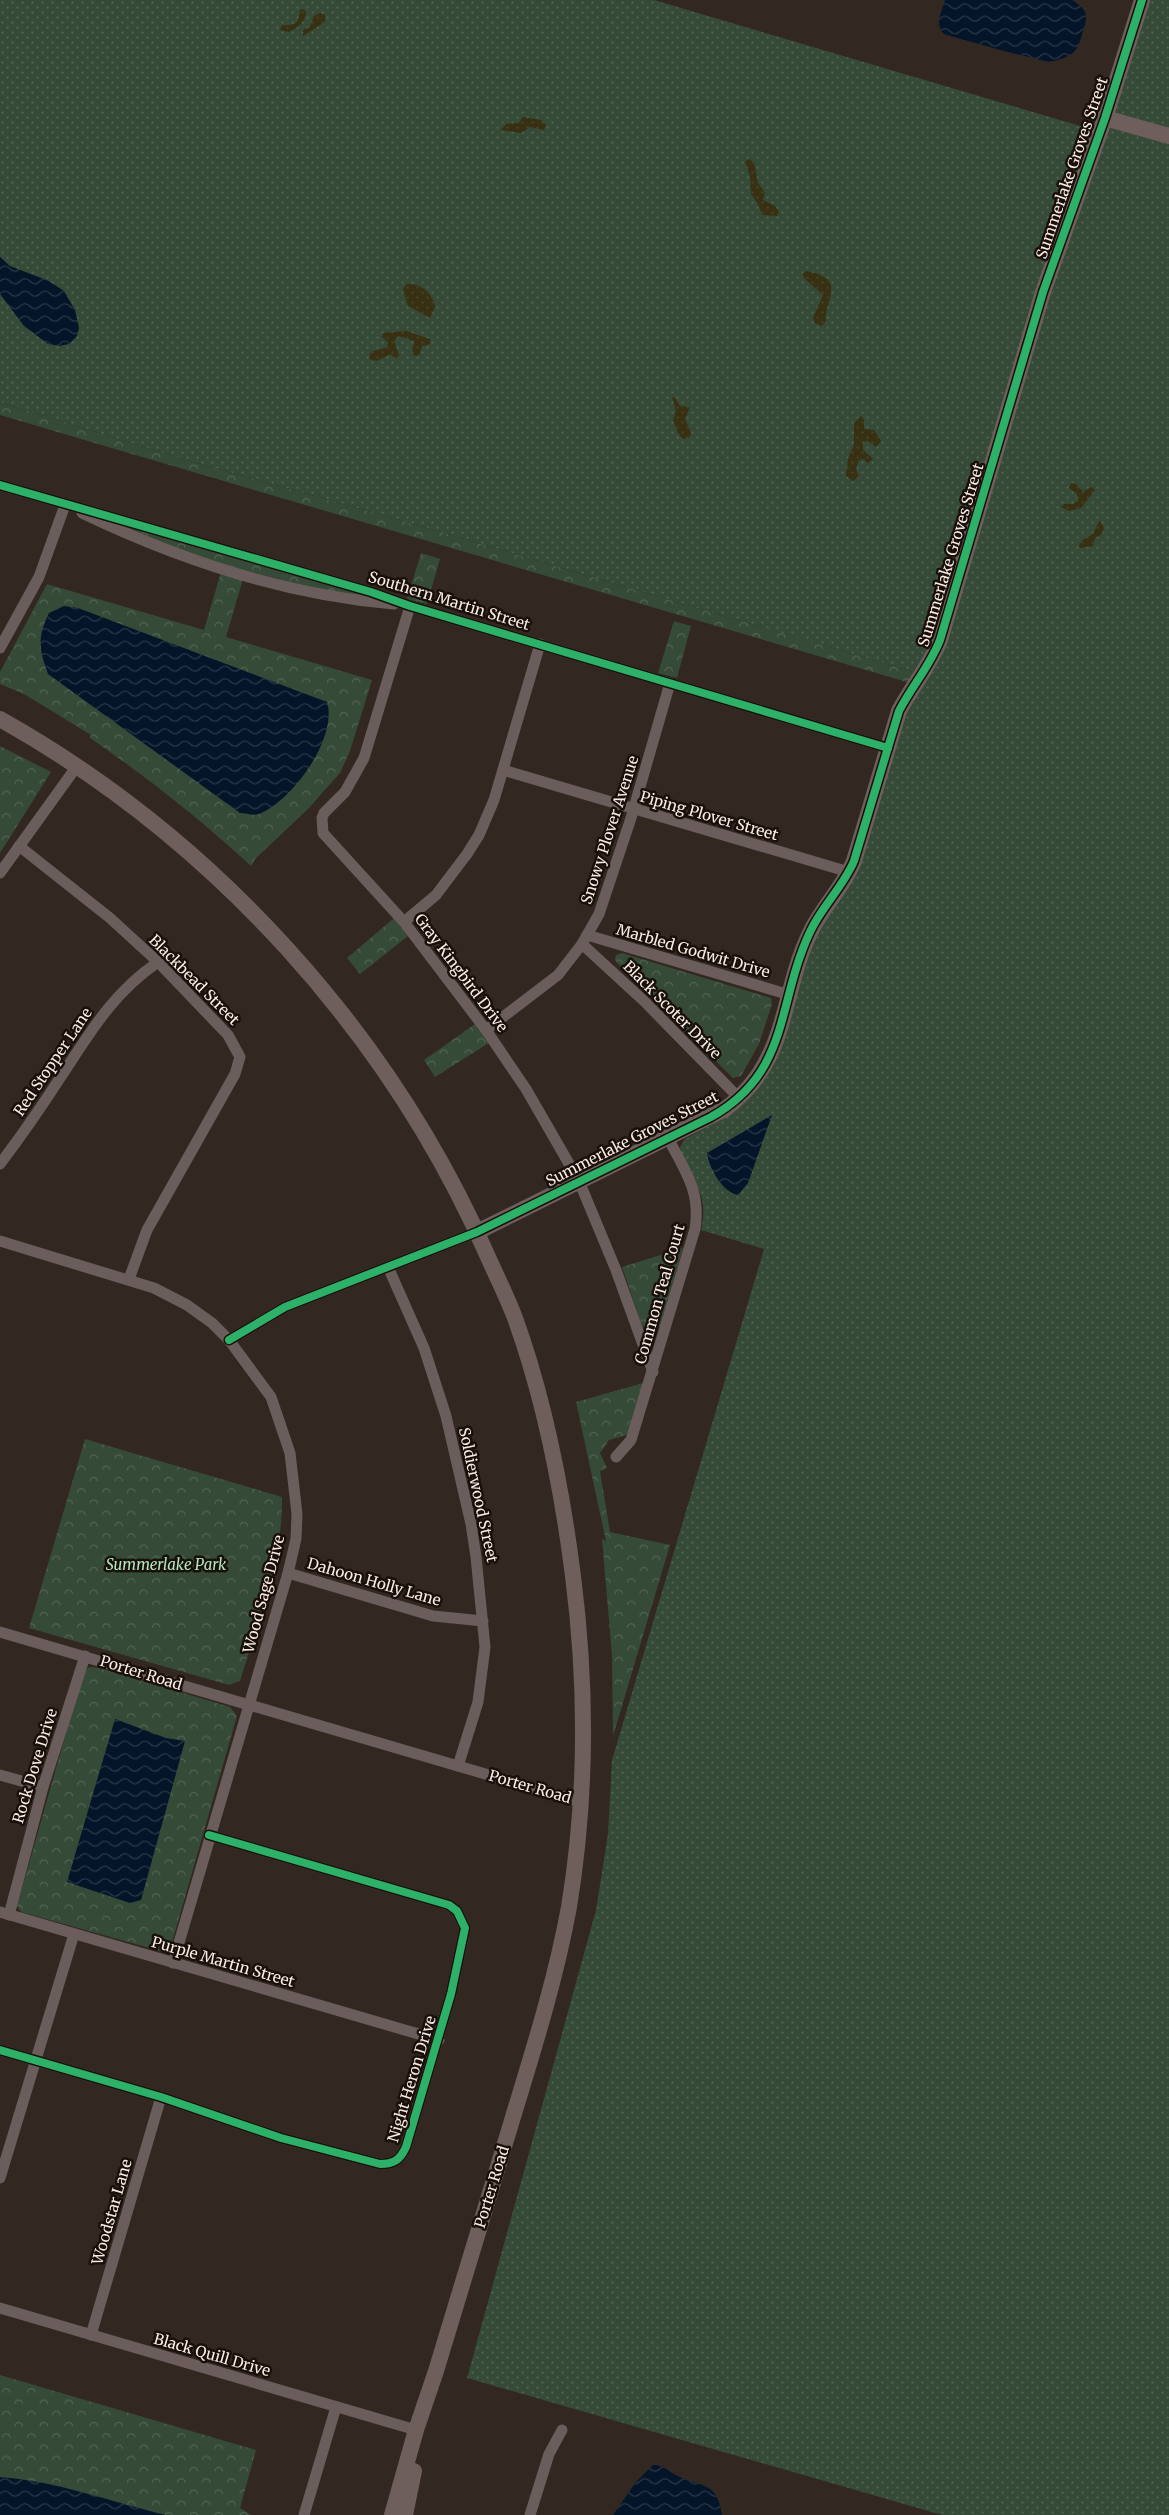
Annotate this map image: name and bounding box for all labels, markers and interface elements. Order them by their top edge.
street label: Summerlake Groves Street [1031,74,1112,261]
street label: Summerlake Groves Street [914,461,988,649]
street label: Southern Martin Street [366,567,532,634]
street label: Snowy Plover Avenue [577,753,643,906]
street label: Piping Plover Street [638,787,781,844]
street label: Gray Kingbird Drive [411,910,512,1036]
street label: Marbled Godwit Drive [614,920,772,982]
street label: Blackbead Street [145,930,244,1029]
street label: Black Scoter Drive [619,957,726,1063]
street label: Red Stopper Lane [9,1004,96,1120]
street label: Summerlake Groves Street [542,1087,721,1190]
street label: Common Teal Court [630,1222,689,1366]
street label: Soldierwood Street [455,1426,502,1564]
street label: Wood Sage Drive [238,1533,288,1656]
street label: Dahoon Holly Lane [305,1553,443,1610]
park label: Summerlake Park [106,1555,227,1574]
street label: Porter Road [98,1651,185,1694]
street label: Rock Dove Drive [8,1706,61,1826]
street label: Porter Road [487,1766,574,1807]
street label: Purple Martin Street [149,1932,297,1991]
street label: Night Heron Drive [383,2013,440,2144]
street label: Porter Road [470,2143,513,2230]
street label: Woodstar Lane [87,2157,136,2268]
street label: Black Quill Drive [152,2329,273,2380]

